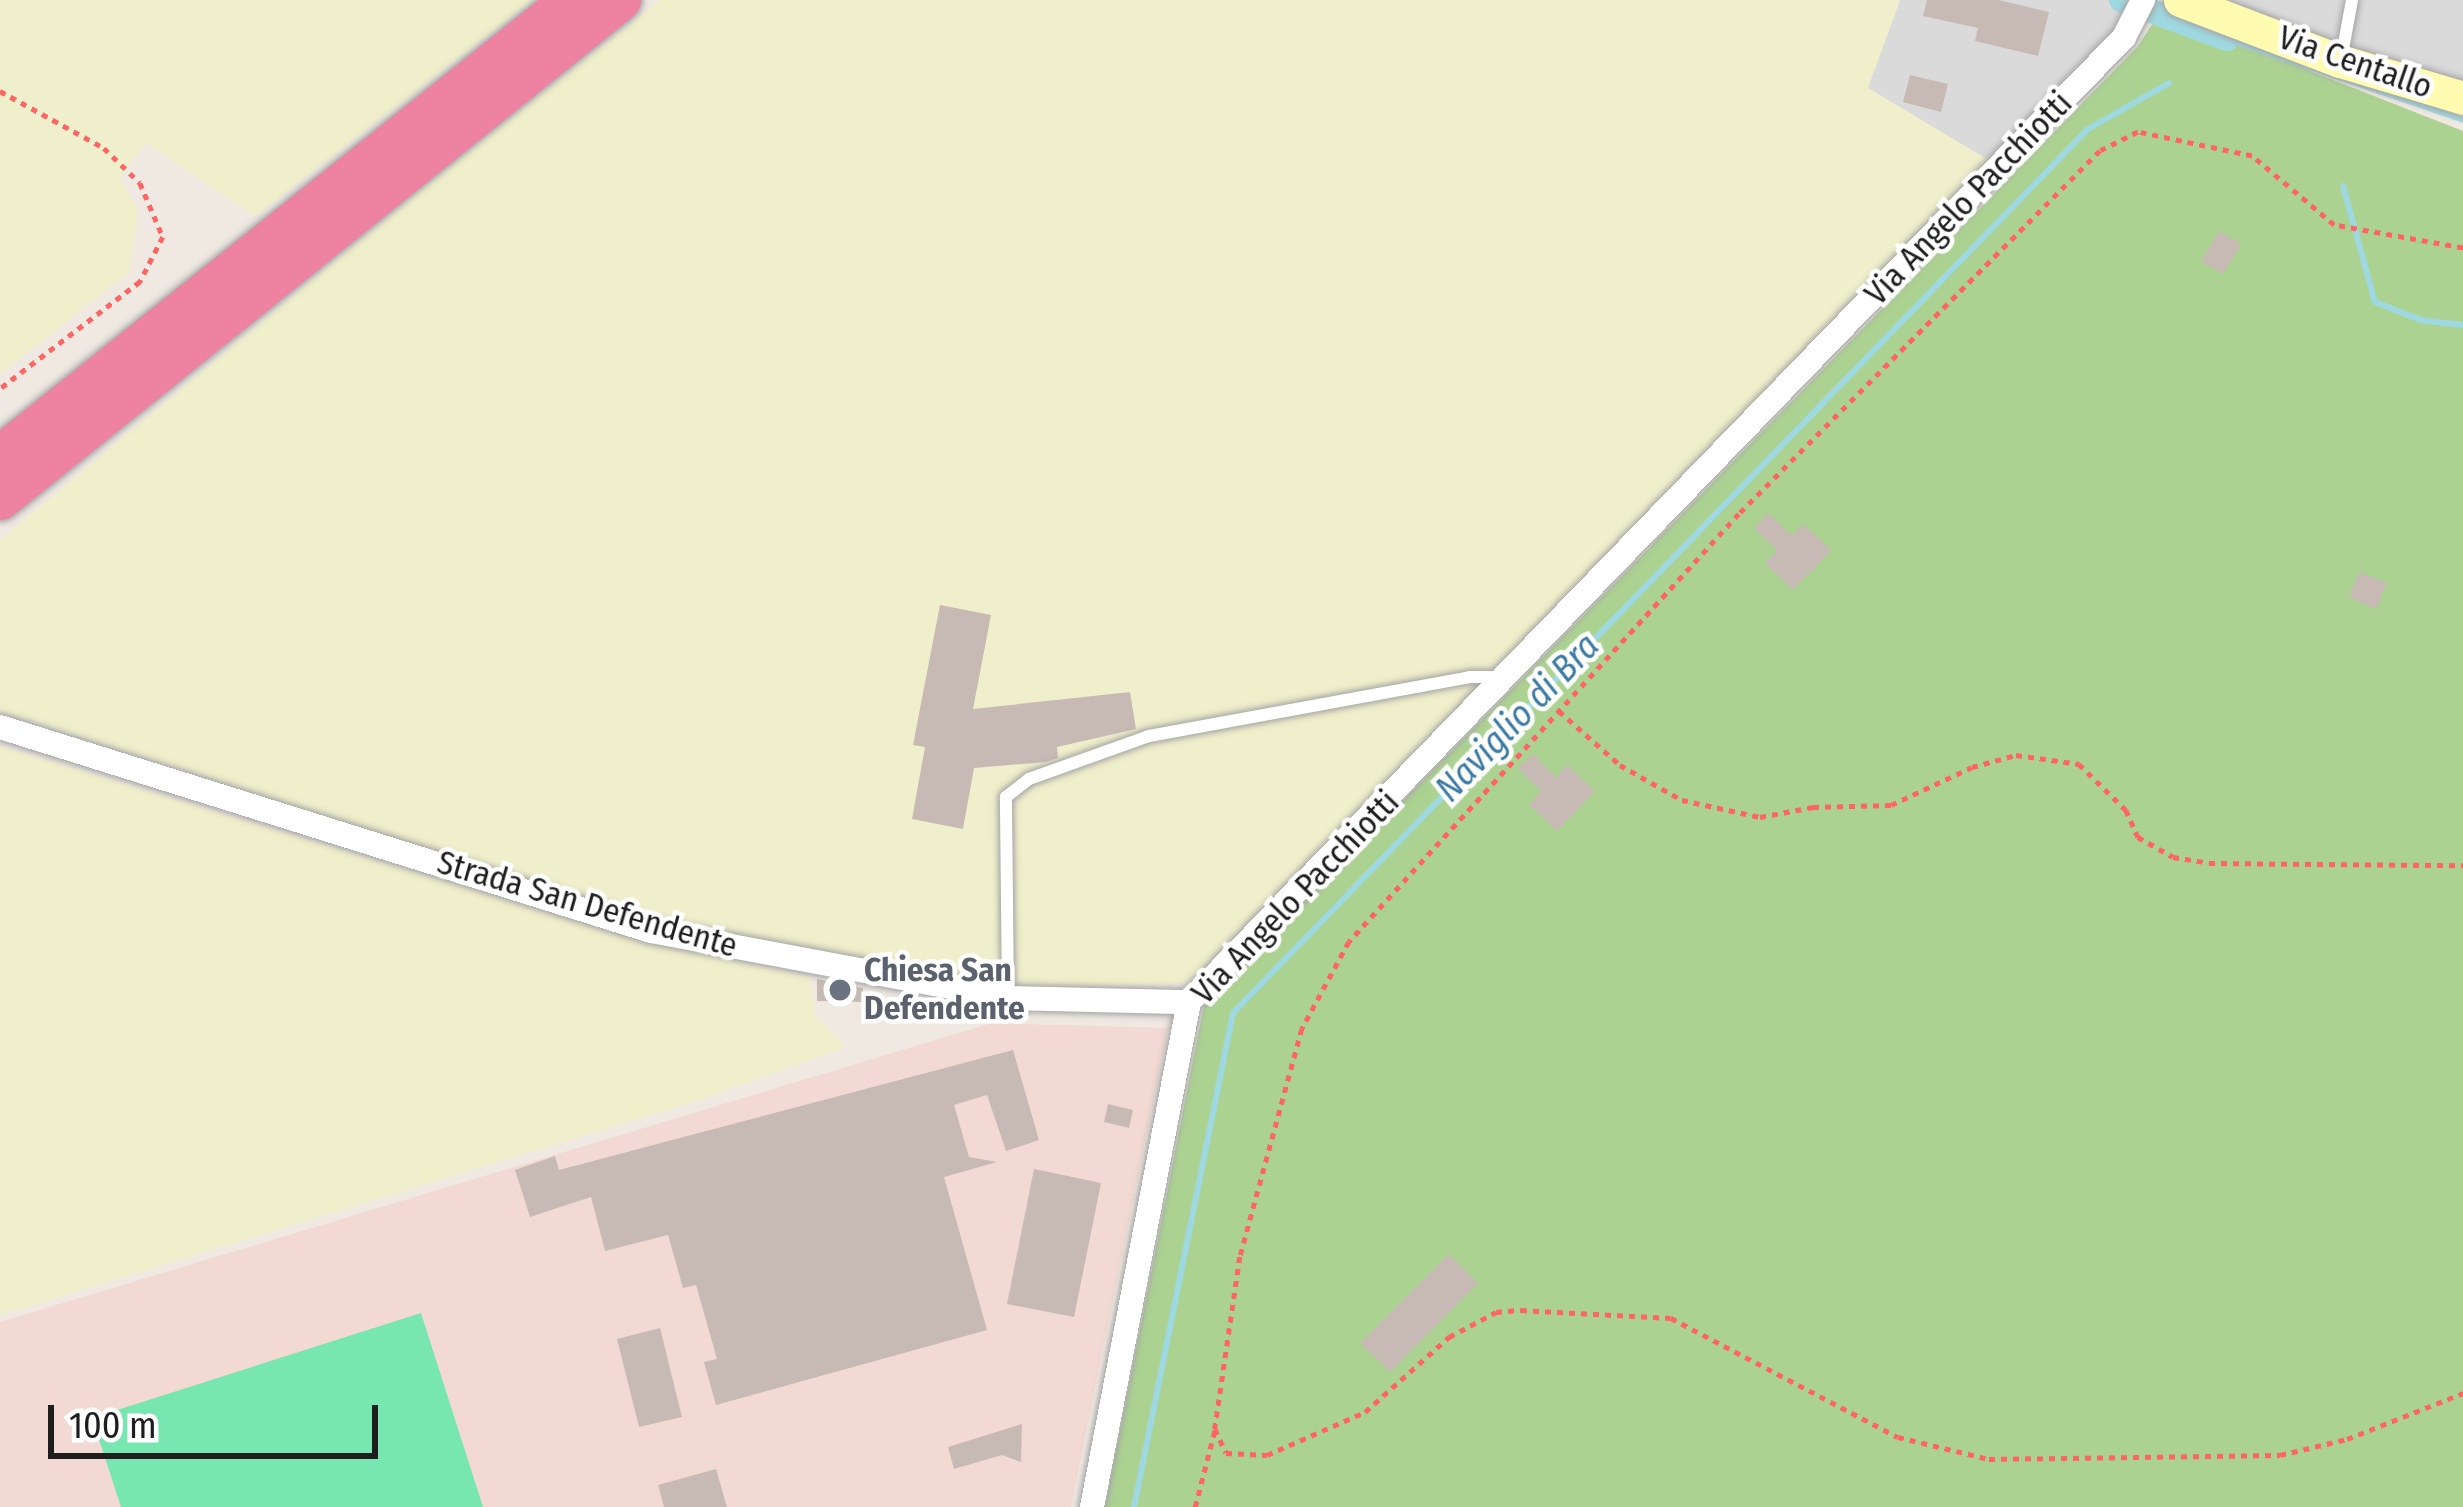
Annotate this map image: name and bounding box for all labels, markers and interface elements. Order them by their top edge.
street label: Via Centallo [2273,18,2437,108]
street label: Via Angelo Pacchiotti [1857,84,2081,314]
water label: Naviglio di Bra [1427,625,1609,811]
street label: Via Angelo Pacchiotti [1184,783,1408,1013]
street label: Strada San Defendente [433,843,741,967]
place label: Chiesa San Defendente [864,951,1025,1029]
marker: Chiesa San Defendente [827,977,853,1003]
scale bar [54,1381,384,1455]
text: 100 m [69,1404,157,1448]

